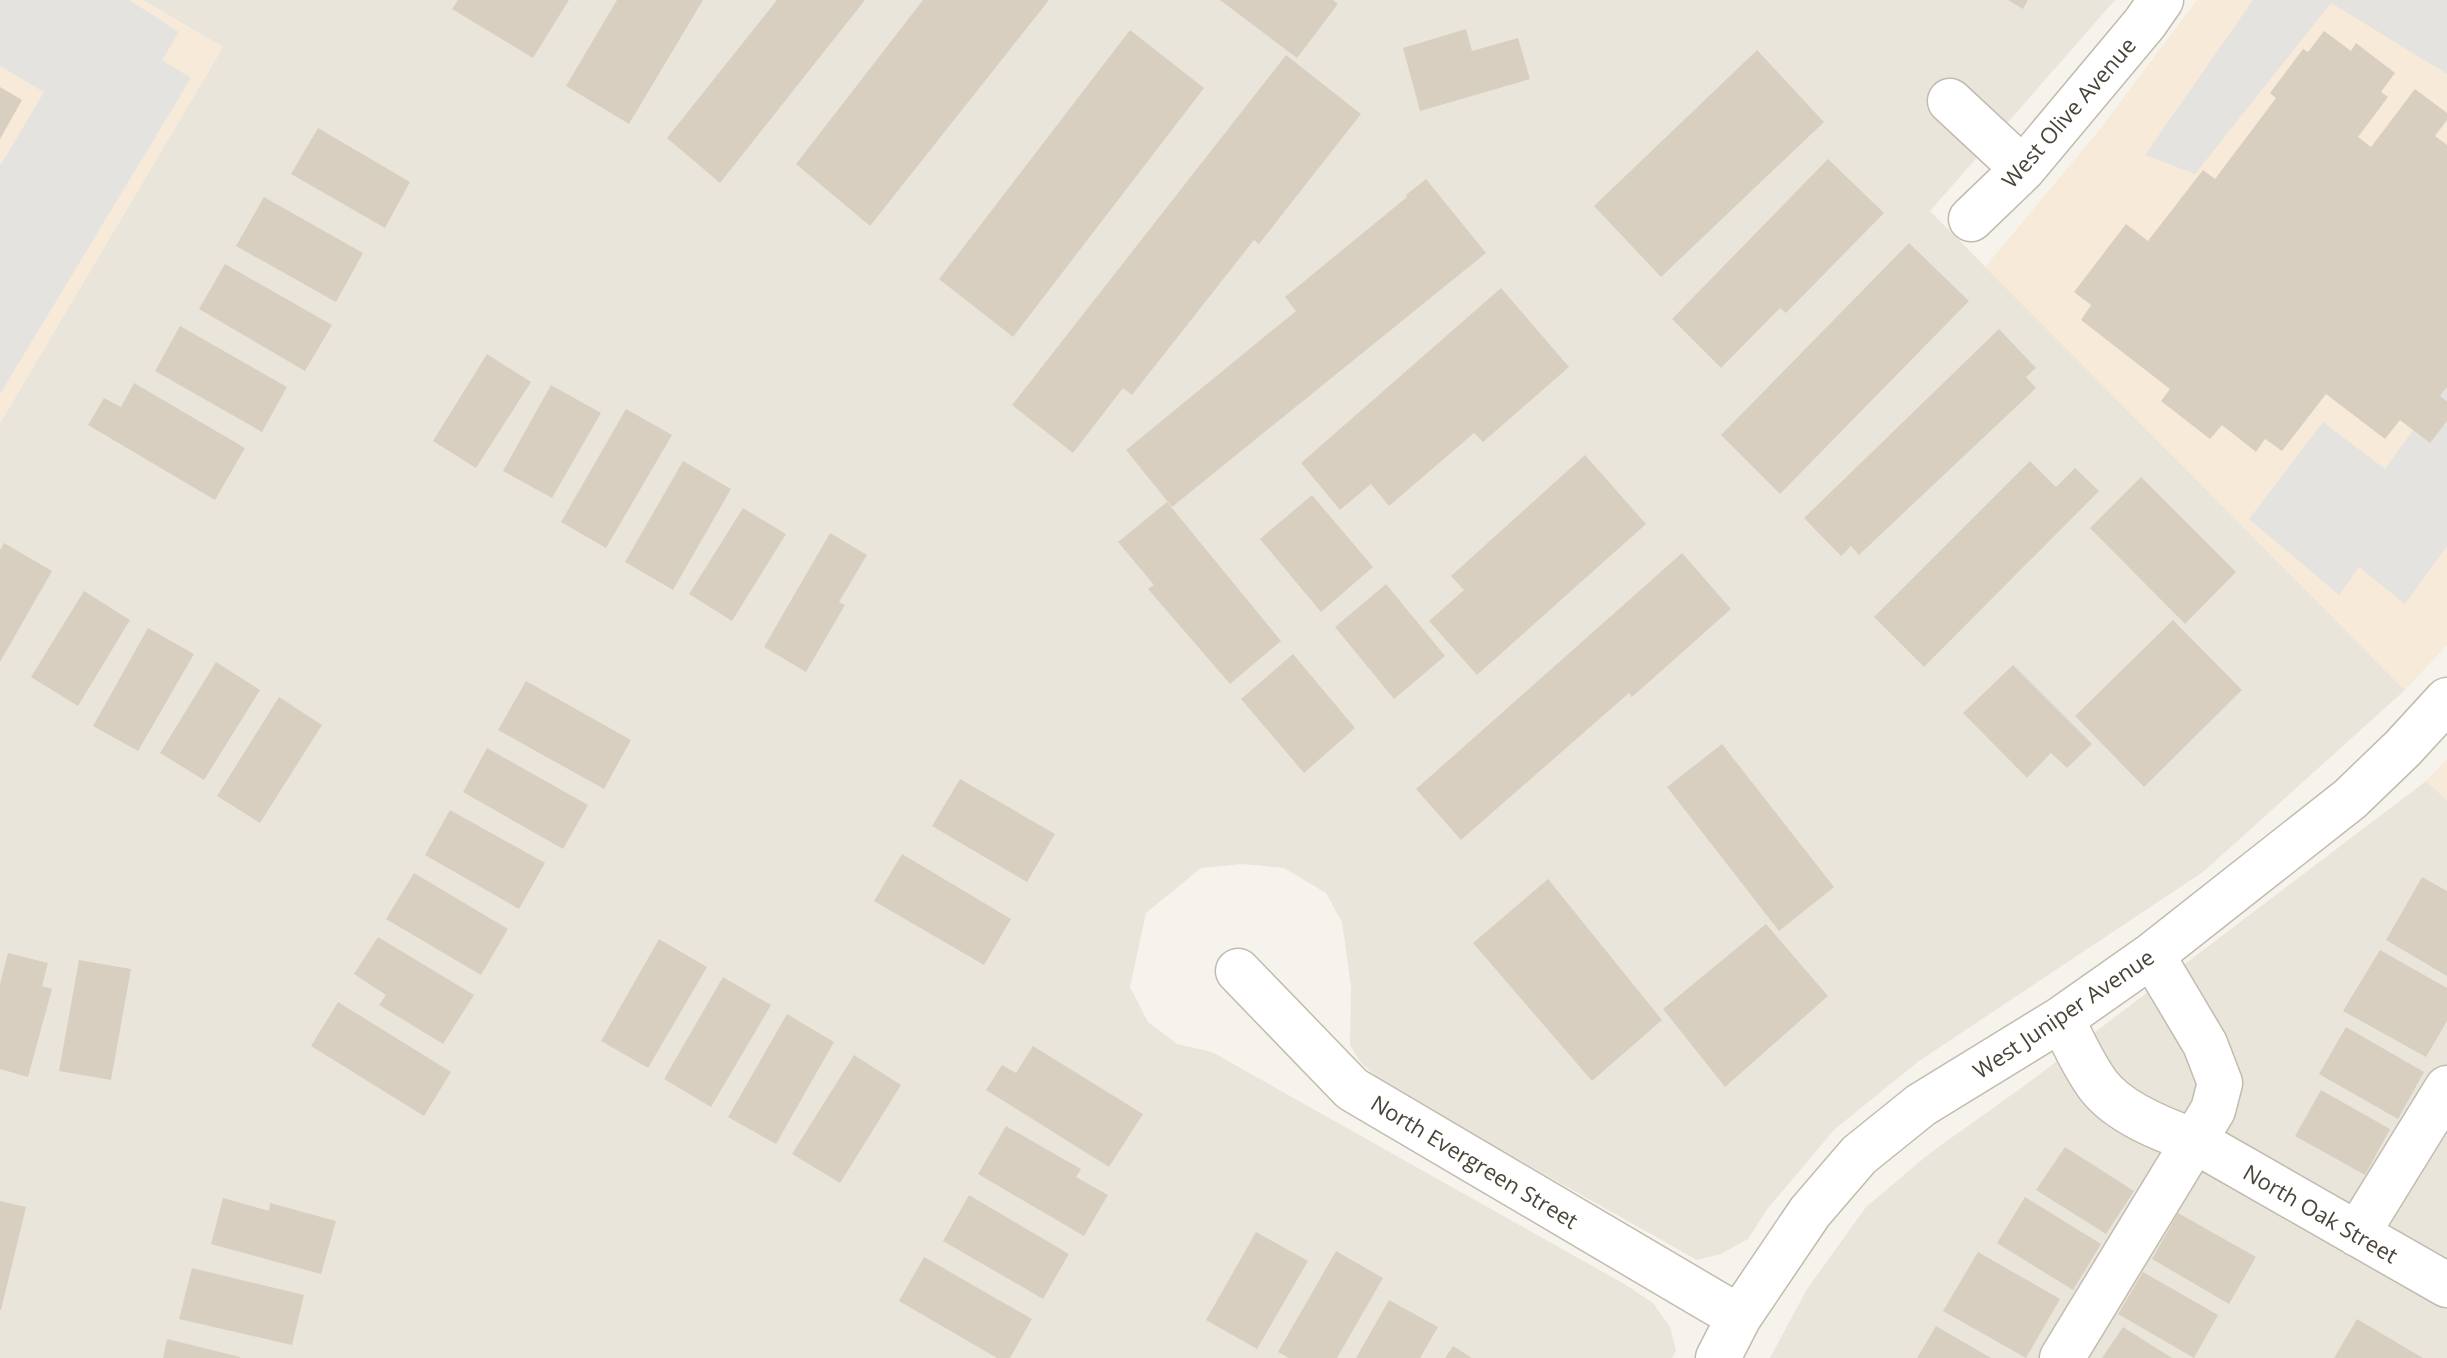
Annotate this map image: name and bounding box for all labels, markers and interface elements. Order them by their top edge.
street label: West Olive Avenue [1994,30,2142,194]
street label: West Juniper Avenue [1967,941,2159,1085]
street label: North Evergreen Street [1366,1087,1584,1235]
street label: North Oak Street [2238,1157,2404,1270]

